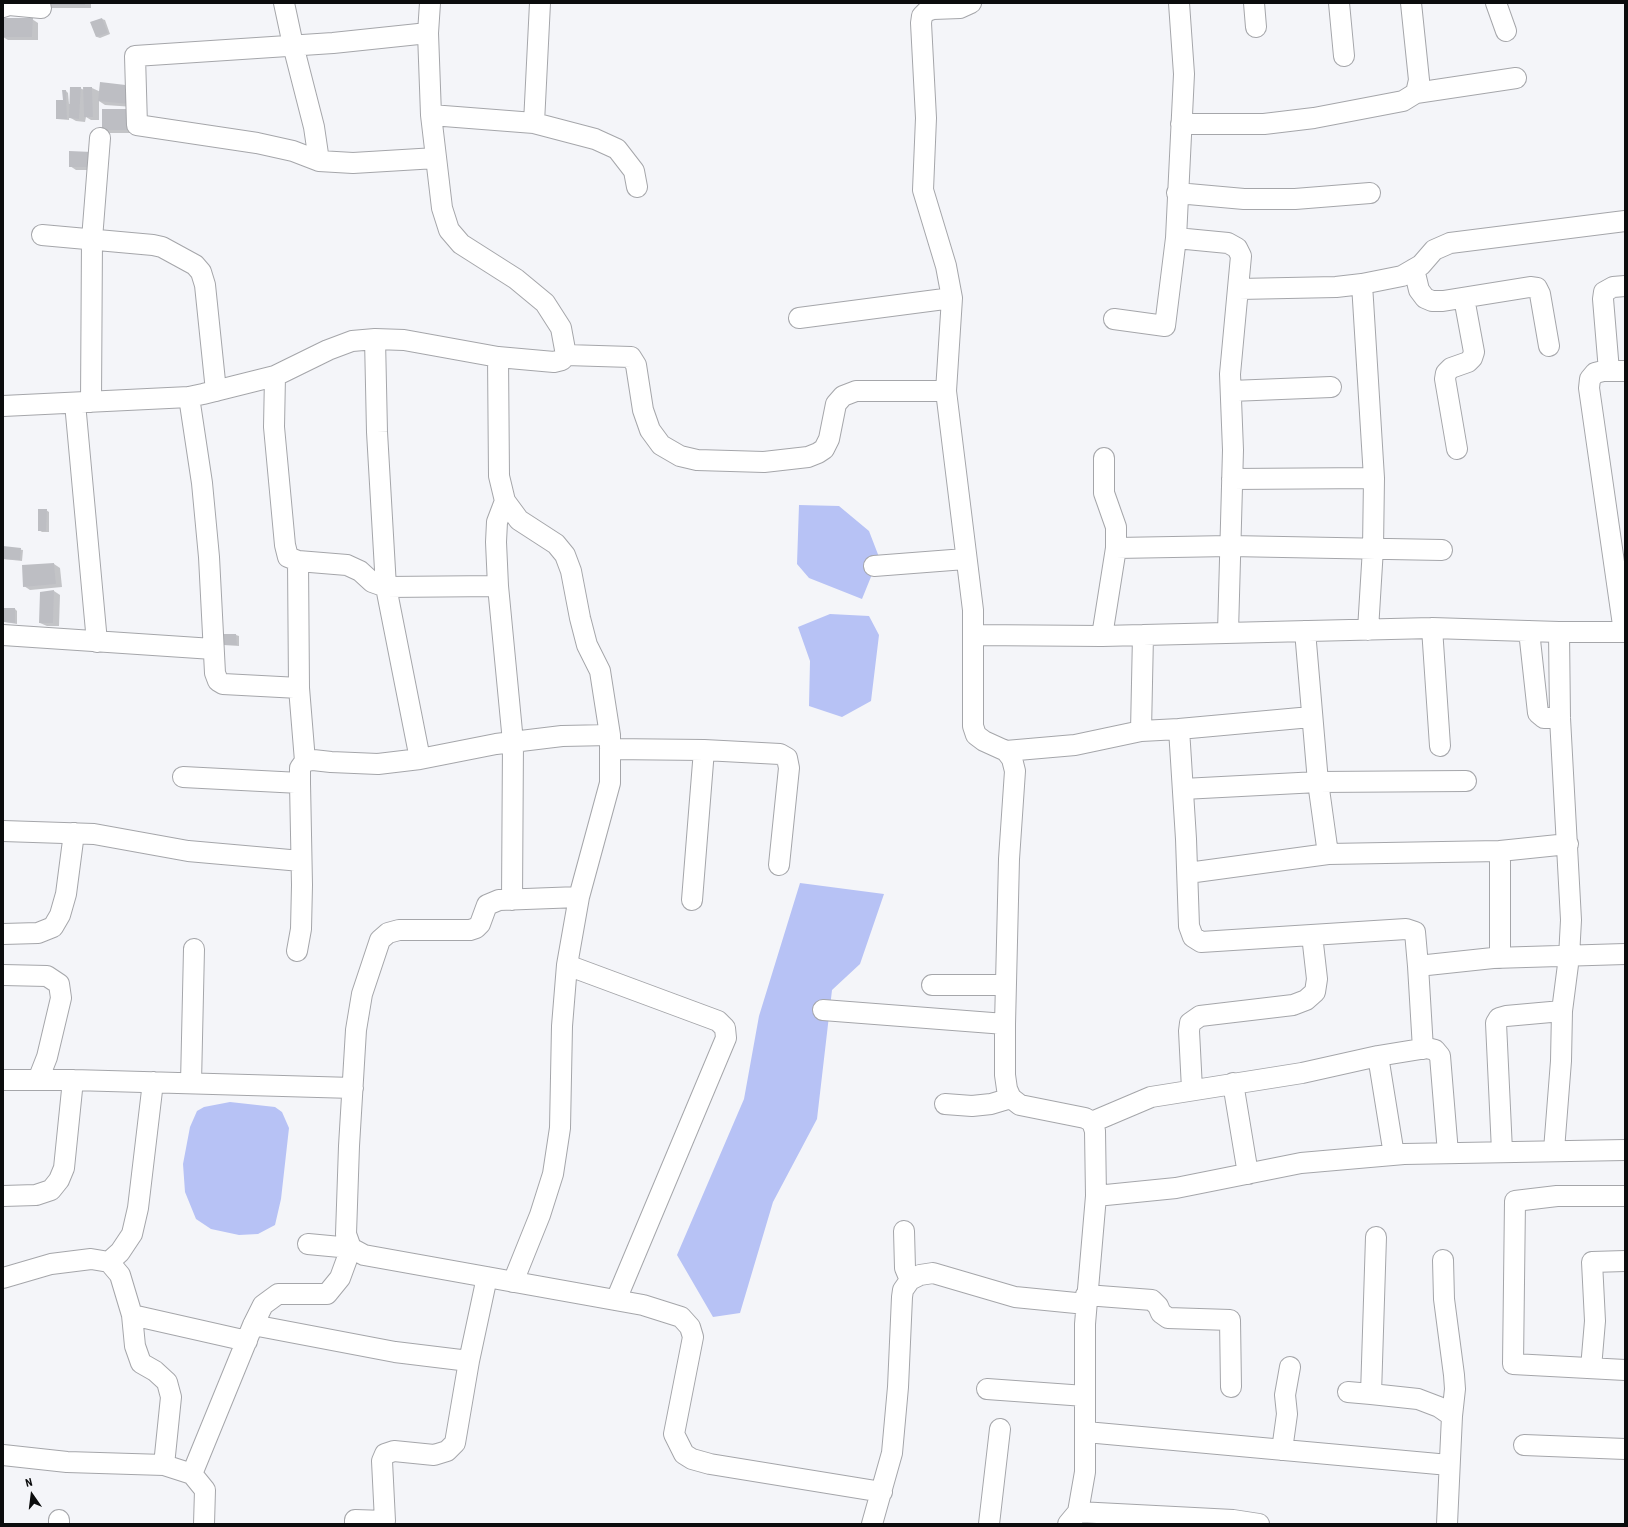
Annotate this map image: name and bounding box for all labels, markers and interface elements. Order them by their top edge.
north arrow [12,1475,52,1515]
text: N [24,1476,34,1490]

